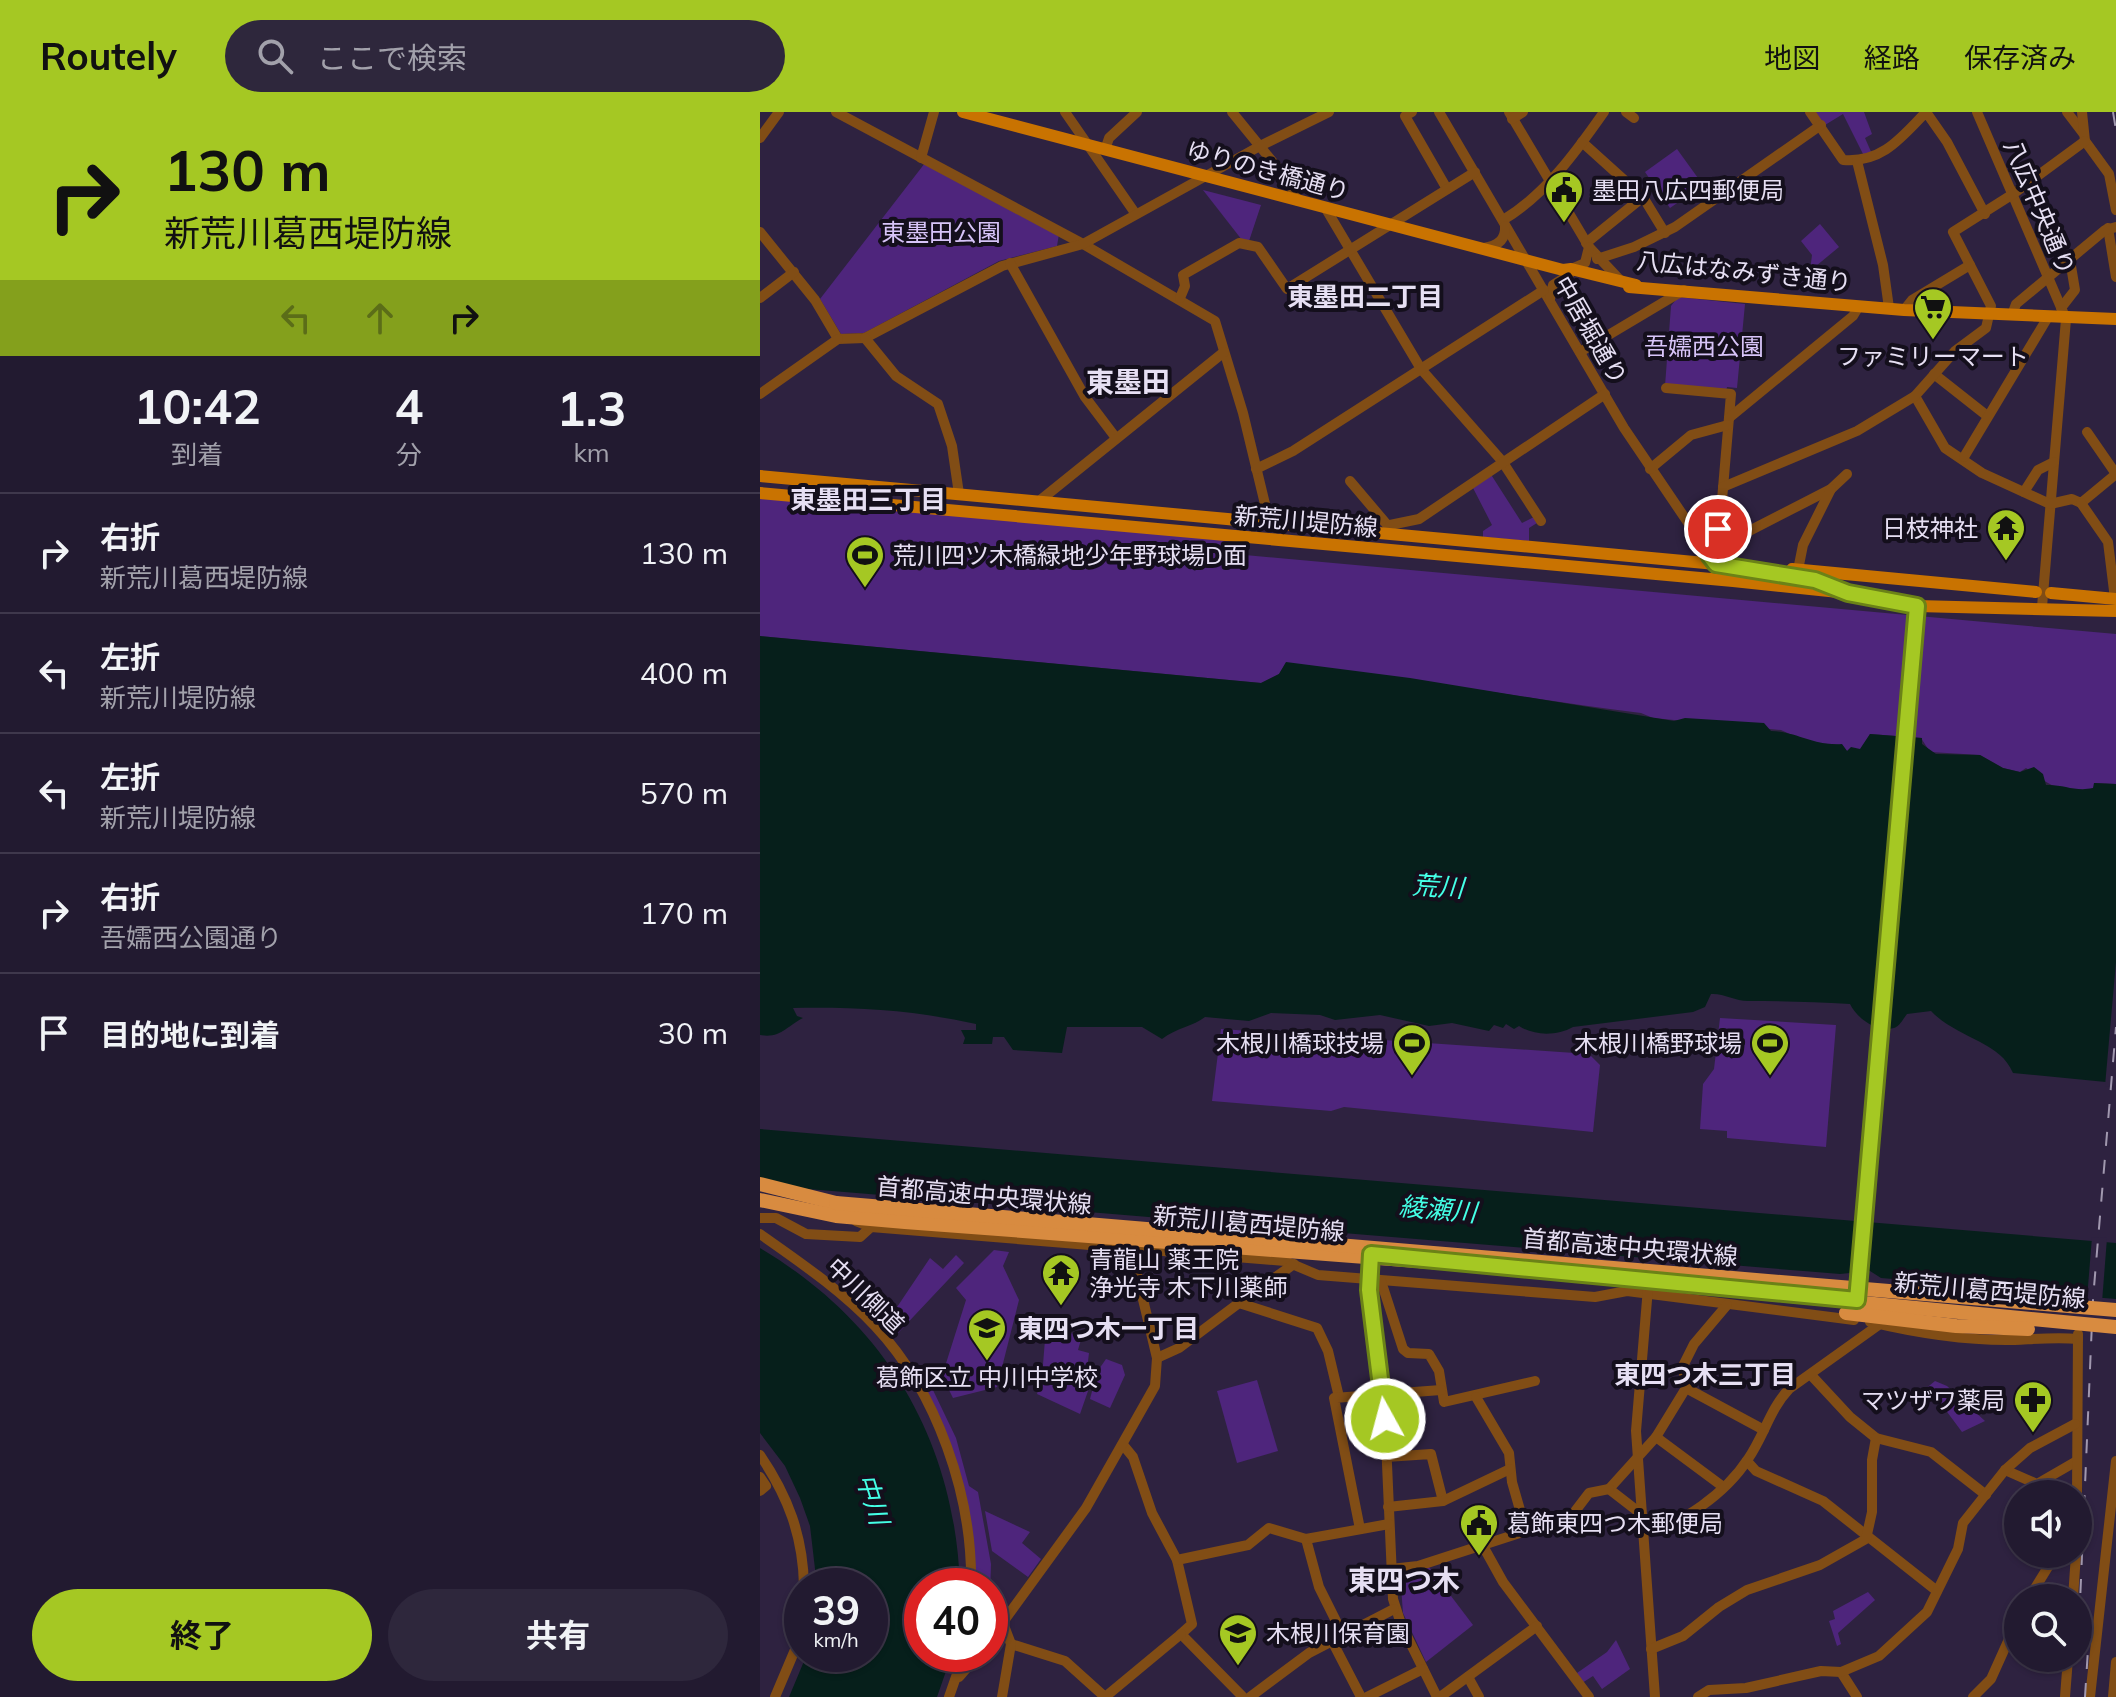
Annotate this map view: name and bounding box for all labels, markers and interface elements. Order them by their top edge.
search box [225,20,785,92]
text: Routely [40,32,177,80]
icon: search [253,34,297,78]
text: ここで検索 [317,39,467,77]
text: 地図 [1764,40,1820,75]
text: 経路 [1864,40,1920,75]
text: 保存済み [1964,40,2076,75]
street label: ゆりのき橋通り [1183,134,1353,206]
text: 130 m [164,135,331,205]
street label: 八広中央通り [1998,135,2082,279]
icon: right [32,144,136,248]
public building icon: 墨田八広四郵便局 [1543,169,1585,224]
place label: 墨田八広四郵便局 [1592,175,1784,205]
text: 新荒川葛西堤防線 [164,210,452,255]
park label: 東墨田公園 [881,217,1001,247]
street label: 八広はなみずき通り [1635,245,1853,297]
street label: 中居堀通り [1548,271,1634,389]
district label: 東墨田二丁目 [1287,280,1443,313]
supermarket icon: ファミリーマート [1912,286,1954,341]
icon: left [274,296,318,340]
icon: ahead [358,296,402,340]
icon: right [442,296,486,340]
park label: 吾嬬西公園 [1644,331,1764,361]
place label: ファミリーマート [1837,341,2029,371]
district label: 東墨田 [1086,364,1170,399]
text: 10:42 [134,376,261,436]
text: 4 [394,376,423,436]
text: 1.3 [557,378,626,438]
text: km [573,436,610,469]
text: 到着 [171,438,223,471]
text: 分 [396,438,422,471]
district label: 東墨田三丁目 [790,483,946,516]
pin [1684,495,1752,563]
street label: 新荒川堤防線 [1233,500,1379,542]
icon: arrive [1696,507,1740,551]
temple icon: 日枝神社 [1985,507,2027,562]
place label: 日枝神社 [1882,513,1978,543]
text: 右折 [100,518,160,556]
icon: right [32,531,76,575]
text: 130 m [640,534,728,572]
sports icon: 荒川四ツ木橋緑地少年野球場D面 [844,534,886,589]
place label: 荒川四ツ木橋緑地少年野球場D面 [893,540,1247,570]
text: 新荒川葛西堤防線 [100,561,308,594]
text: 左折 [100,638,160,676]
icon: left [32,651,76,695]
text: 400 m [640,654,728,692]
text: 新荒川堤防線 [100,681,256,714]
text: 左折 [100,758,160,796]
icon: left [32,771,76,815]
text: 570 m [640,774,728,812]
text: 新荒川堤防線 [100,801,256,834]
water label: 荒川 [1411,868,1468,904]
text: 右折 [100,878,160,916]
icon: right [32,891,76,935]
text: 170 m [640,894,728,932]
text: 吾嬬西公園通り [100,921,282,954]
icon: arrive [32,1011,76,1055]
text: 30 m [658,1014,728,1052]
text: 目的地に到着 [100,1016,280,1054]
sports icon: 木根川橋球技場 [1391,1022,1433,1077]
sports icon: 木根川橋野球場 [1749,1022,1791,1077]
place label: 木根川橋球技場 [1216,1028,1384,1058]
place label: 木根川橋野球場 [1574,1028,1742,1058]
street label: 首都高速中央環状線 [875,1171,1093,1219]
water label: 綾瀬川 [1398,1189,1481,1229]
street label: 新荒川葛西堤防線 [1152,1200,1346,1246]
street label: 首都高速中央環状線 [1521,1223,1739,1271]
place label: 青龍山 薬王院 浄光寺 木下川薬師 [1089,1244,1287,1302]
street label: 中川側道 [821,1251,911,1339]
temple icon: 青龍山 薬王院 浄光寺 木下川薬師 [1040,1252,1082,1307]
street label: 新荒川葛西堤防線 [1893,1267,2087,1313]
school or university icon: 葛飾区立 中川中学校 [966,1307,1008,1362]
district label: 東四つ木一丁目 [1017,1312,1199,1345]
district label: 東四つ木三丁目 [1614,1358,1796,1391]
place label: 葛飾区立 中川中学校 [876,1362,1098,1392]
position arrow [1343,1377,1427,1461]
pharmacy icon: マツザワ薬局 [2012,1379,2054,1434]
place label: マツザワ薬局 [1861,1385,2005,1415]
water label: 中川 [850,1469,897,1532]
map controls [2004,1480,2092,1672]
button: sound [2004,1480,2092,1568]
public building icon: 葛飾東四つ木郵便局 [1458,1502,1500,1557]
place label: 葛飾東四つ木郵便局 [1507,1508,1723,1538]
district label: 東四つ木 [1348,1562,1460,1597]
speed limit sign: 40 [904,1568,1008,1672]
button: search [2004,1584,2092,1672]
text: 39 [812,1585,860,1635]
button: 終了 [32,1589,372,1681]
button: 共有 [388,1589,728,1681]
school or university icon: 木根川保育園 [1217,1612,1259,1667]
place label: 木根川保育園 [1266,1618,1410,1648]
text: km/h [813,1627,859,1652]

